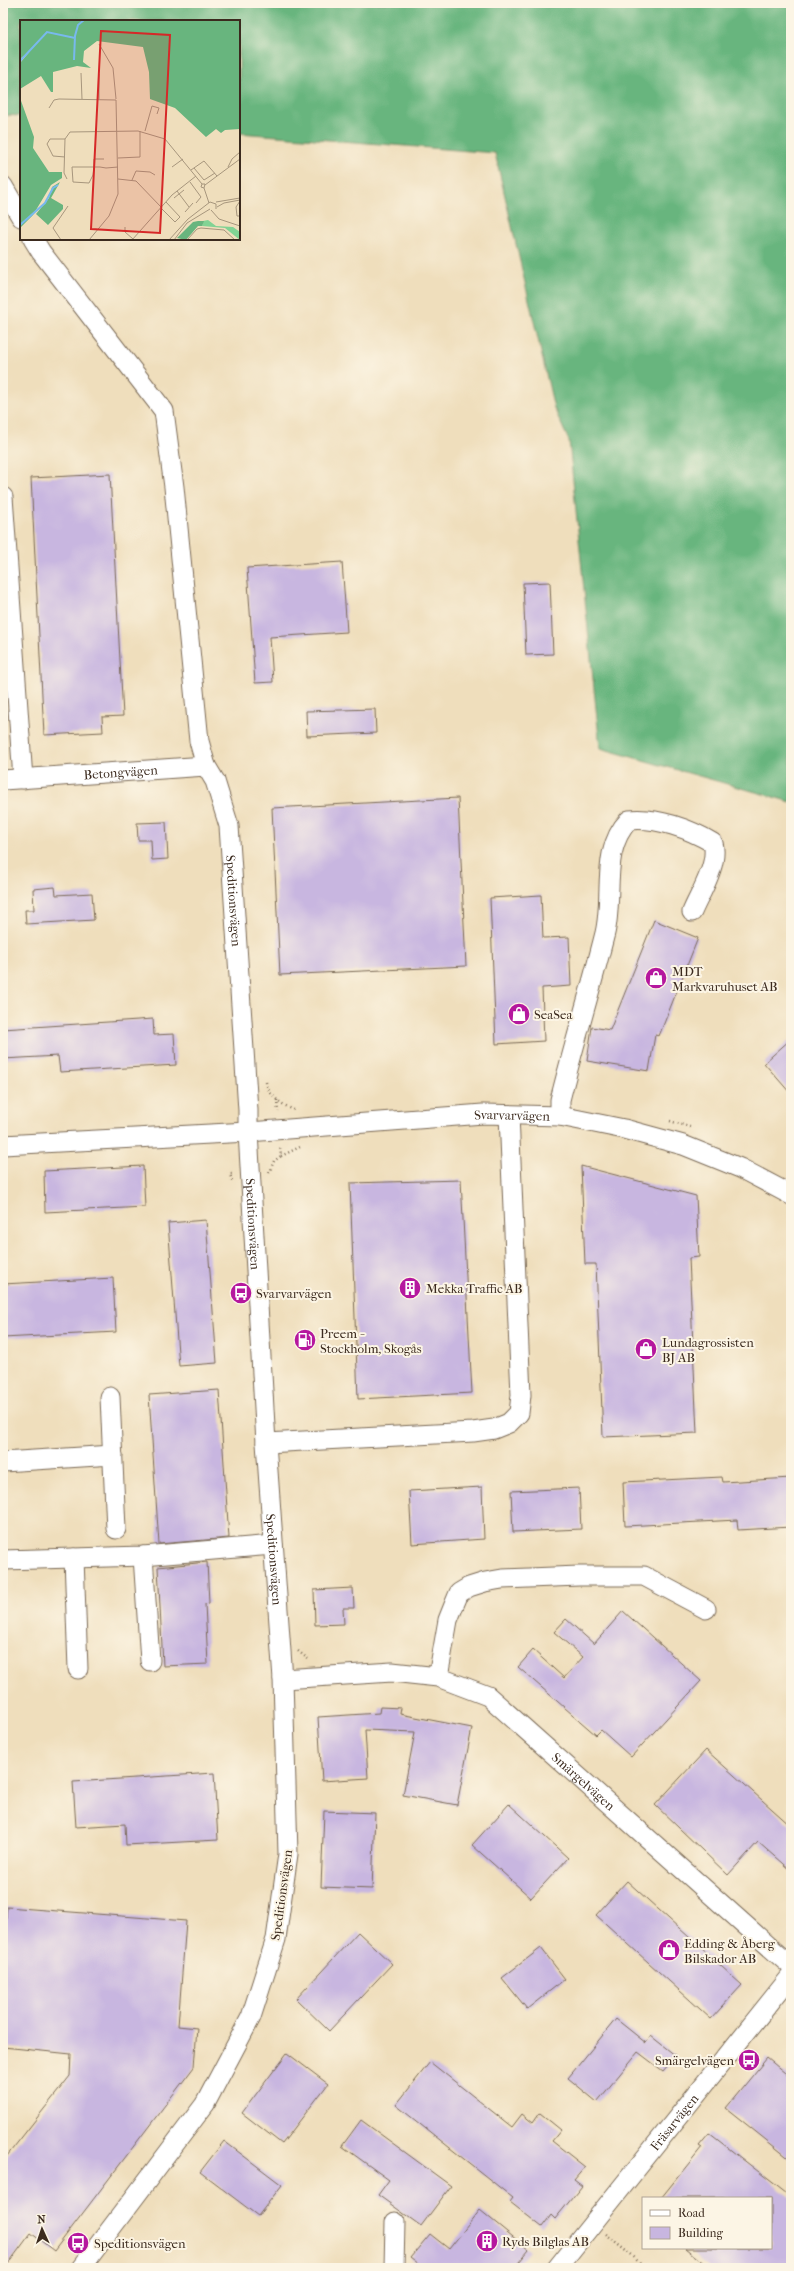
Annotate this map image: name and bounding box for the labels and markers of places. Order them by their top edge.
place label: MDT Markvaruhuset AB [672,964,777,994]
shop icon: MDT Markvaruhuset AB [643,965,669,991]
shop icon: SeaSea [506,1001,532,1027]
place label: SeaSea [534,1007,573,1022]
building icon: Mekka Traffic AB [397,1275,423,1301]
bus stop icon: Svarvarvägen [228,1280,254,1306]
place label: Mekka Traffic AB [426,1281,522,1296]
place label: Svarvarvägen [256,1286,332,1301]
place label: Preem - Stockholm, Skogås [320,1326,422,1356]
fuel station icon: Preem - Stockholm, Skogås [292,1327,318,1353]
place label: Lundagrossisten BJ AB [662,1335,754,1365]
shop icon: Lundagrossisten BJ AB [633,1336,659,1362]
place label: Edding & Åberg Bilskador AB [684,1936,776,1966]
shop icon: Edding & Åberg Bilskador AB [656,1937,682,1963]
bus stop icon: Smärgelvägen [736,2047,762,2073]
place label: Smärgelvägen [655,2053,734,2068]
building icon: Ryds Bilglas AB [474,2228,500,2254]
bus stop icon: Speditionsvägen [65,2230,91,2256]
place label: Ryds Bilglas AB [502,2234,589,2249]
place label: Speditionsvägen [94,2236,186,2251]

